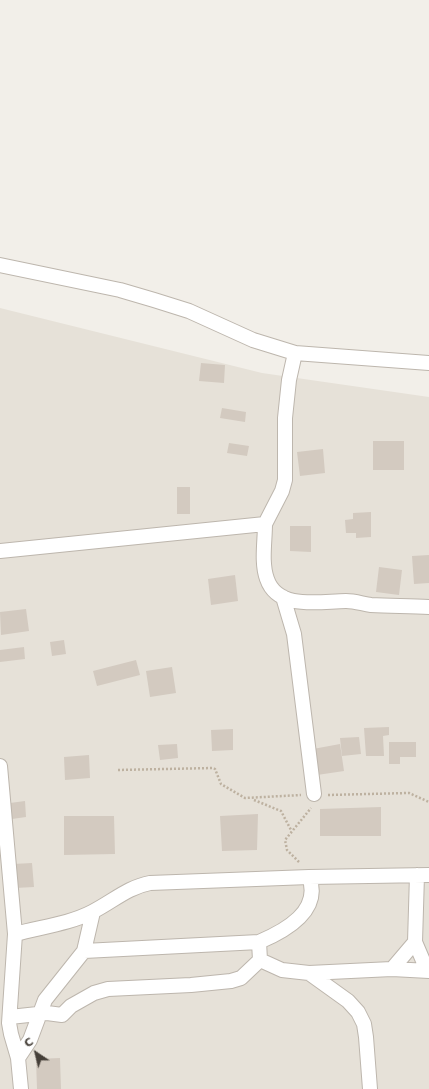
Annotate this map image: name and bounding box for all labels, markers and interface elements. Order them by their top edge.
north arrow [16,1033,56,1073]
text: С [22,1035,36,1050]

